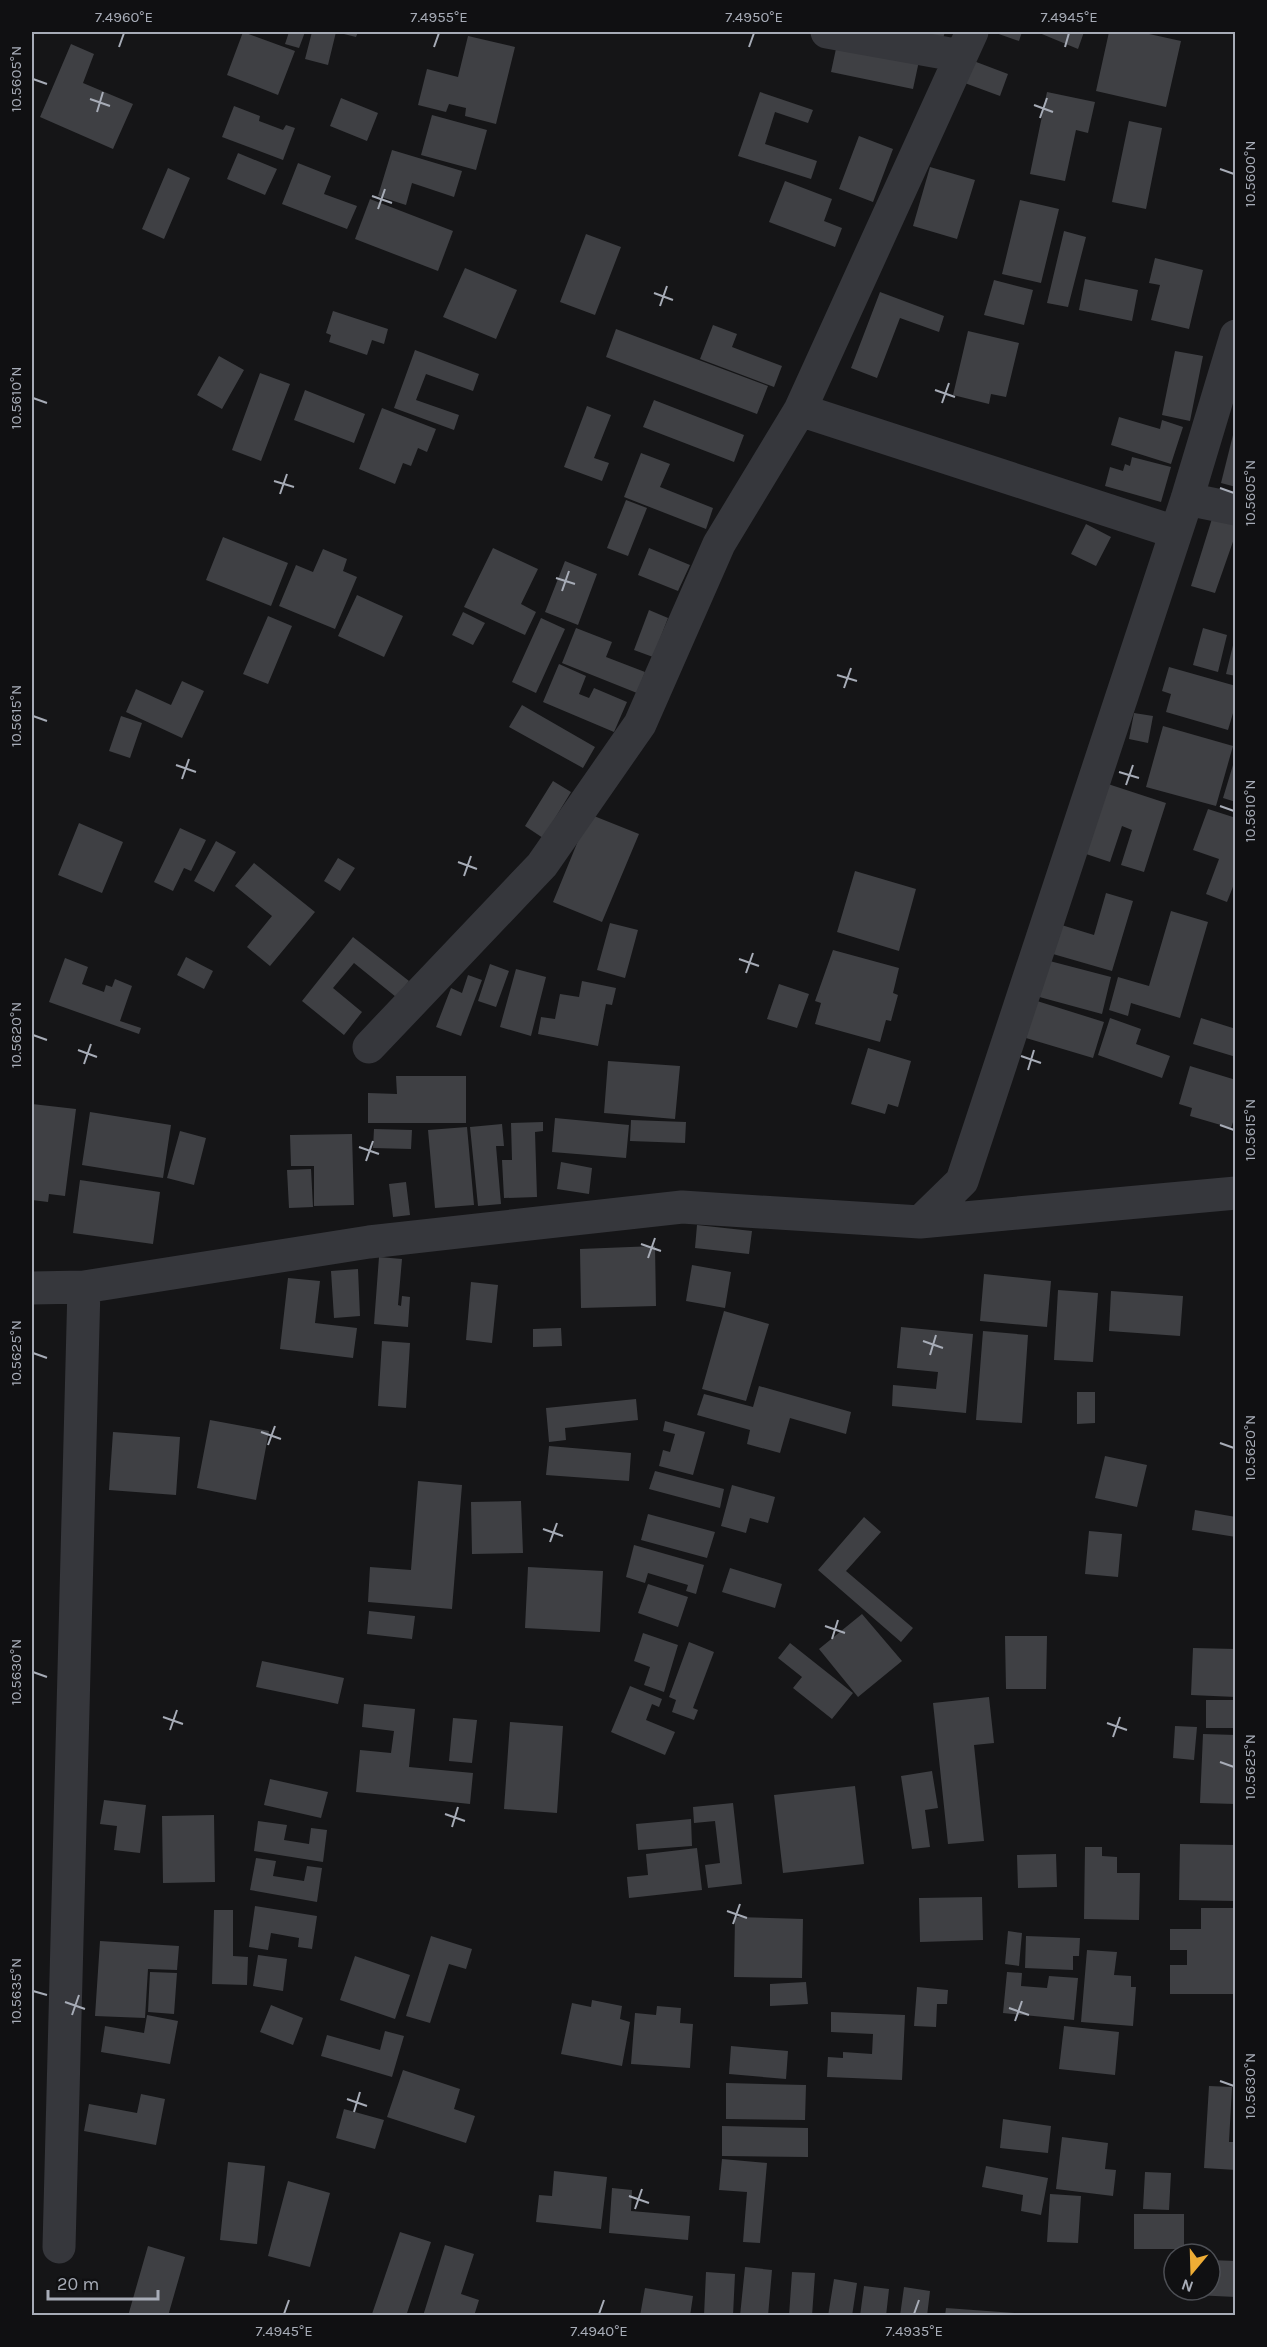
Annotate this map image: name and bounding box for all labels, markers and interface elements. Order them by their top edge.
text: 7.4960°E [95,8,153,26]
text: 7.4955°E [410,8,468,26]
text: 7.4950°E [725,8,783,26]
text: 7.4945°E [1040,8,1098,26]
text: 10.5605°N [7,46,25,112]
text: 10.5600°N [1241,141,1259,207]
text: 10.5610°N [7,367,25,429]
text: 10.5605°N [1241,460,1259,526]
text: 10.5615°N [7,685,25,747]
text: 10.5610°N [1241,780,1259,842]
text: 10.5620°N [7,1002,25,1068]
text: 10.5615°N [1241,1099,1259,1161]
text: 10.5625°N [7,1320,25,1386]
text: 10.5620°N [1241,1415,1259,1481]
text: 10.5630°N [7,1639,25,1705]
text: 10.5625°N [1241,1734,1259,1800]
text: 10.5635°N [7,1958,25,2024]
text: 10.5630°N [1241,2053,1259,2119]
north arrow [1162,2242,1222,2302]
scale bar [48,2263,158,2301]
text: 20 m [57,2273,99,2295]
text: N [1179,2275,1196,2297]
text: 7.4945°E [255,2322,313,2340]
text: 7.4940°E [570,2322,628,2340]
text: 7.4935°E [885,2322,943,2340]

